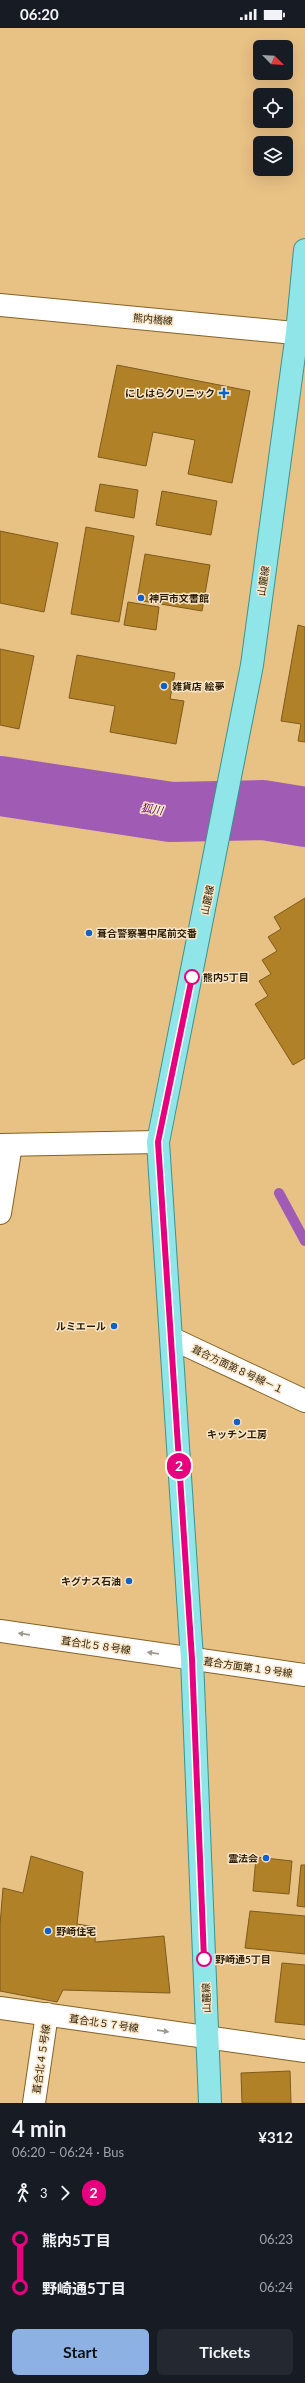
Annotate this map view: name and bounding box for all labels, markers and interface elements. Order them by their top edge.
text: 06:20 [20,5,59,23]
north arrow [253,40,293,80]
map controls [253,40,293,176]
button: locate [253,88,293,128]
button: layers [253,136,293,176]
street label: 熊内橋線 [133,311,173,327]
place label: にしはらクリニック [125,387,215,399]
marker: にしはらクリニック [218,387,230,399]
street label: 山麓線 [255,565,271,597]
place label: 神戸市文書館 [149,592,209,604]
marker: 神戸市文書館 [136,593,146,603]
place label: 雑貨店 絵夢 [172,680,224,692]
marker: 雑貨店 絵夢 [159,681,169,691]
water label: 狐川 [140,800,165,817]
street label: 山麓線 [198,884,216,916]
place label: 葺合警察署中尾前交番 [97,927,197,939]
marker: 葺合警察署中尾前交番 [84,928,94,938]
marker: 熊内5丁目 [184,969,200,985]
place label: 熊内5丁目 [203,971,249,983]
place label: ルミエール [56,1320,106,1332]
marker: ルミエール [109,1321,119,1331]
street label: 葺合方面第８号線－１ [190,1342,286,1396]
marker: キッチン工房 [232,1417,242,1427]
place label: キッチン工房 [207,1428,267,1440]
line badge: 2 [166,1453,192,1479]
text: 2 [175,1457,183,1474]
place label: キグナス石油 [61,1575,121,1587]
marker: キグナス石油 [124,1576,134,1586]
one-way arrow [18,1631,30,1637]
street label: 葺合北５８号線 [61,1634,131,1656]
one-way arrow [147,1650,159,1656]
street label: 葺合方面第１９号線 [203,1655,293,1679]
place label: 霊法会 [228,1852,258,1864]
marker: 霊法会 [261,1853,271,1863]
place label: 野崎住宅 [56,1925,96,1937]
marker: 野崎住宅 [43,1926,53,1936]
marker: 野崎通5丁目 [196,1951,212,1967]
place label: 野崎通5丁目 [215,1953,271,1965]
street label: 山麓線 [199,1983,213,2013]
street label: 葺合北５７号線 [69,2012,139,2034]
street label: 葺合北４５号線 [30,2024,52,2094]
one-way arrow [157,2028,169,2034]
text: 4 min [12,2115,67,2142]
text: ¥312 [258,2128,293,2146]
text: 06:20 – 06:24 · Bus [12,2144,124,2160]
icon: walk [12,2182,34,2204]
icon: forward [54,2182,76,2204]
text: 2 [90,2184,98,2201]
text: 3 [40,2185,48,2201]
text: 熊内5丁目 [42,2231,111,2249]
text: 06:23 [260,2231,293,2247]
text: 野崎通5丁目 [42,2279,126,2297]
text: 06:24 [260,2279,293,2295]
button: Start [12,2329,149,2375]
button: Tickets [157,2329,293,2375]

